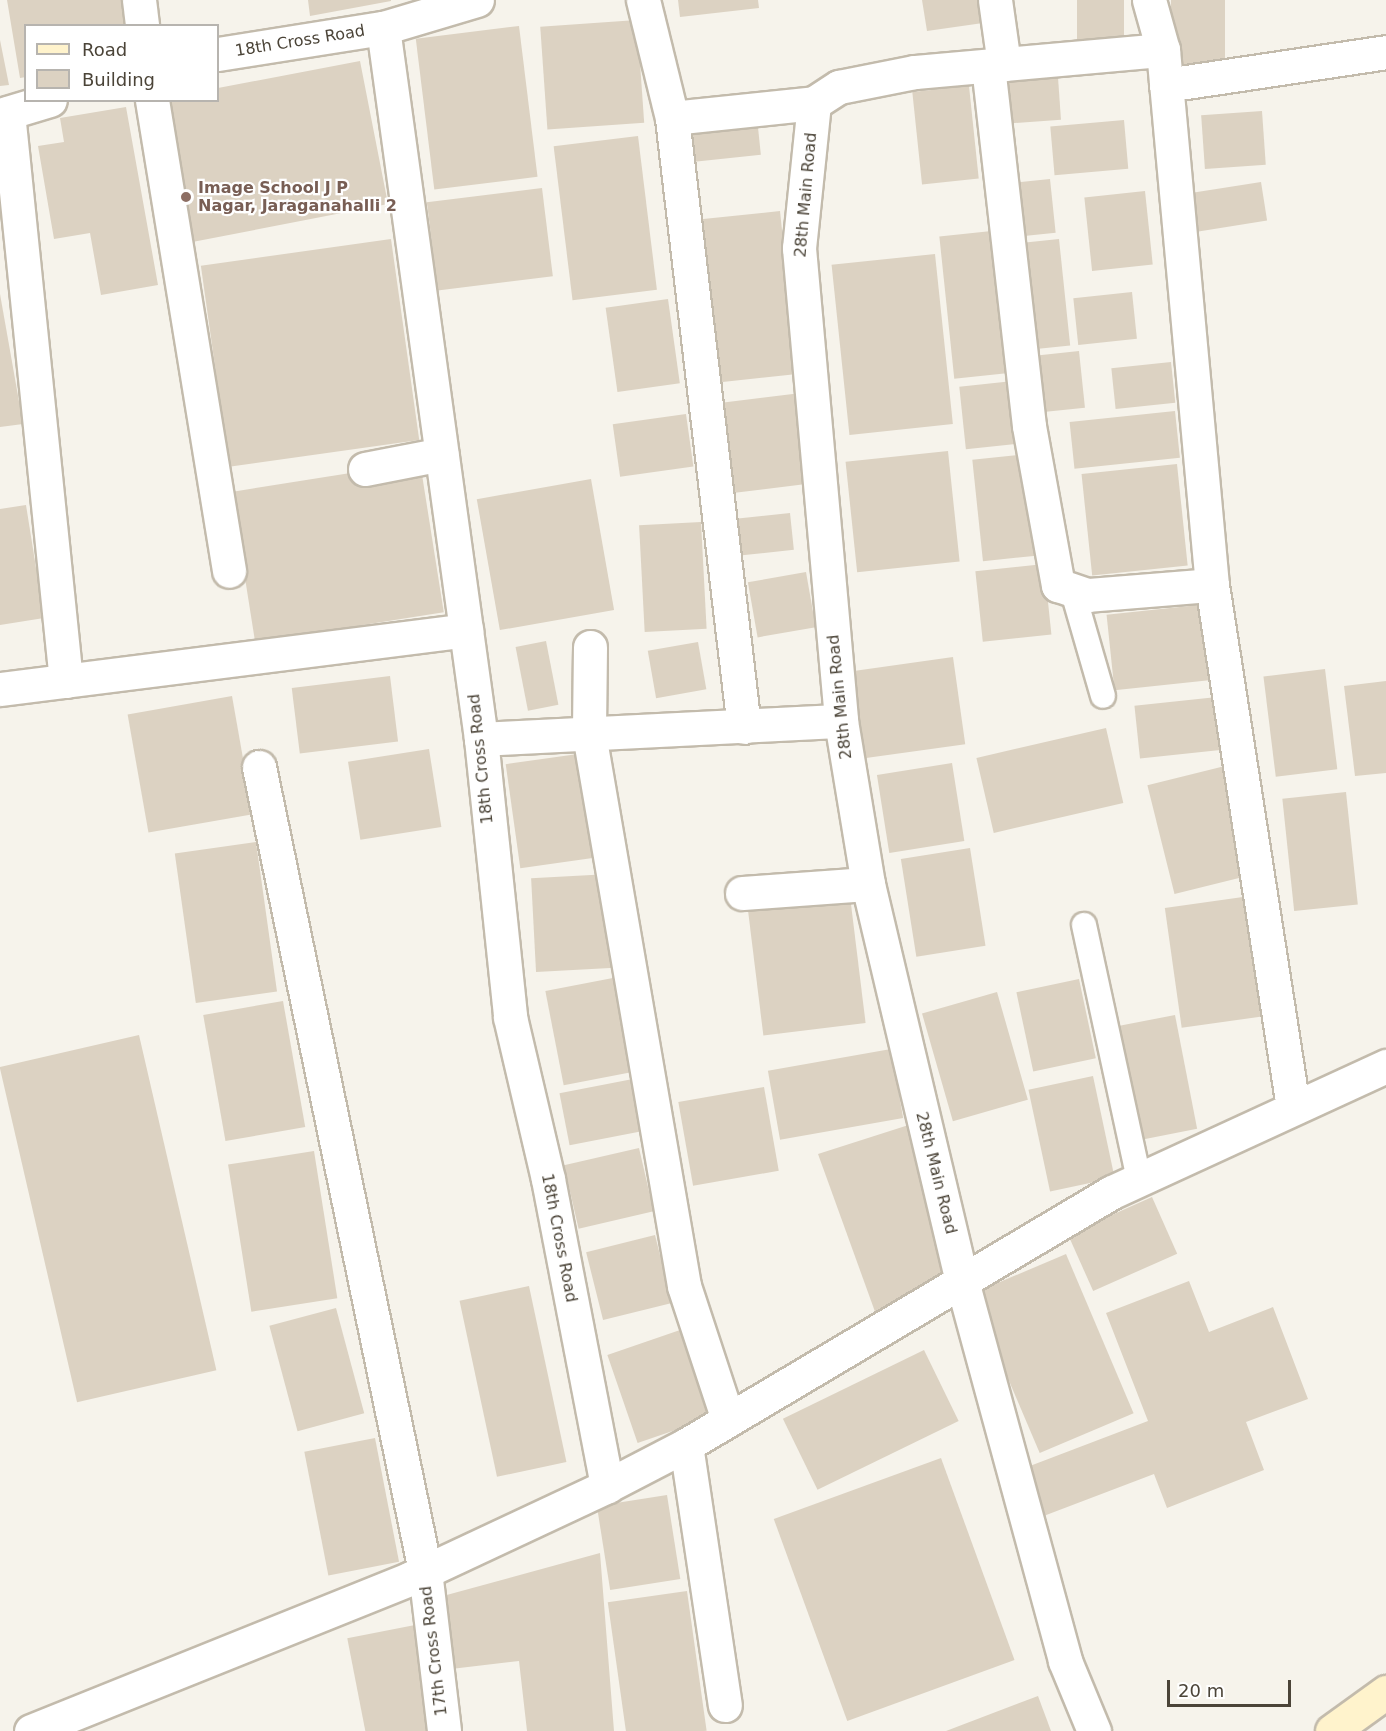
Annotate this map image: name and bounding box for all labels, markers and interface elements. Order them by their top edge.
street label: 18th Cross Road [234,21,366,61]
legend [24,24,219,102]
text: Road [82,39,127,60]
text: Building [82,69,155,90]
street label: 28th Main Road [791,132,821,258]
place label: Image School J P Nagar, Jaraganahalli 2 [198,178,397,216]
marker: Image School J P Nagar, Jaraganahalli 2 [179,190,193,204]
street label: 28th Main Road [824,634,856,760]
street label: 18th Cross Road [465,693,497,825]
street label: 28th Main Road [912,1110,960,1236]
street label: 18th Cross Road [537,1172,581,1304]
street label: 17th Cross Road [416,1585,452,1717]
scale bar [1170,1668,1294,1706]
text: 20 m [1178,1680,1224,1701]

